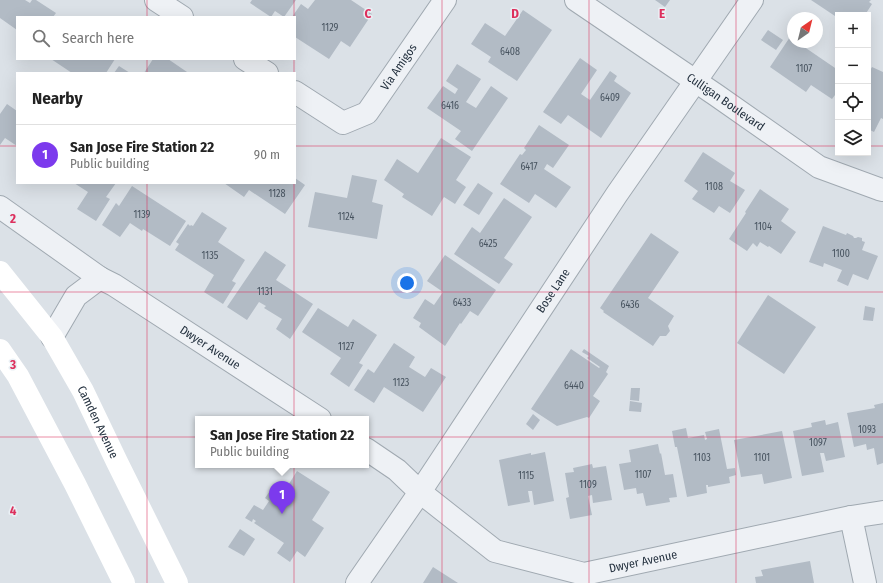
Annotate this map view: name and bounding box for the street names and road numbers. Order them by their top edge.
street label: Via Amigos [378,41,420,93]
street label: Culligan Boulevard [684,70,767,134]
street label: Bose Lane [533,266,573,315]
street label: Dwyer Avenue [177,323,243,372]
street label: Camden Avenue [75,383,121,461]
street label: Dwyer Avenue [608,547,678,575]

